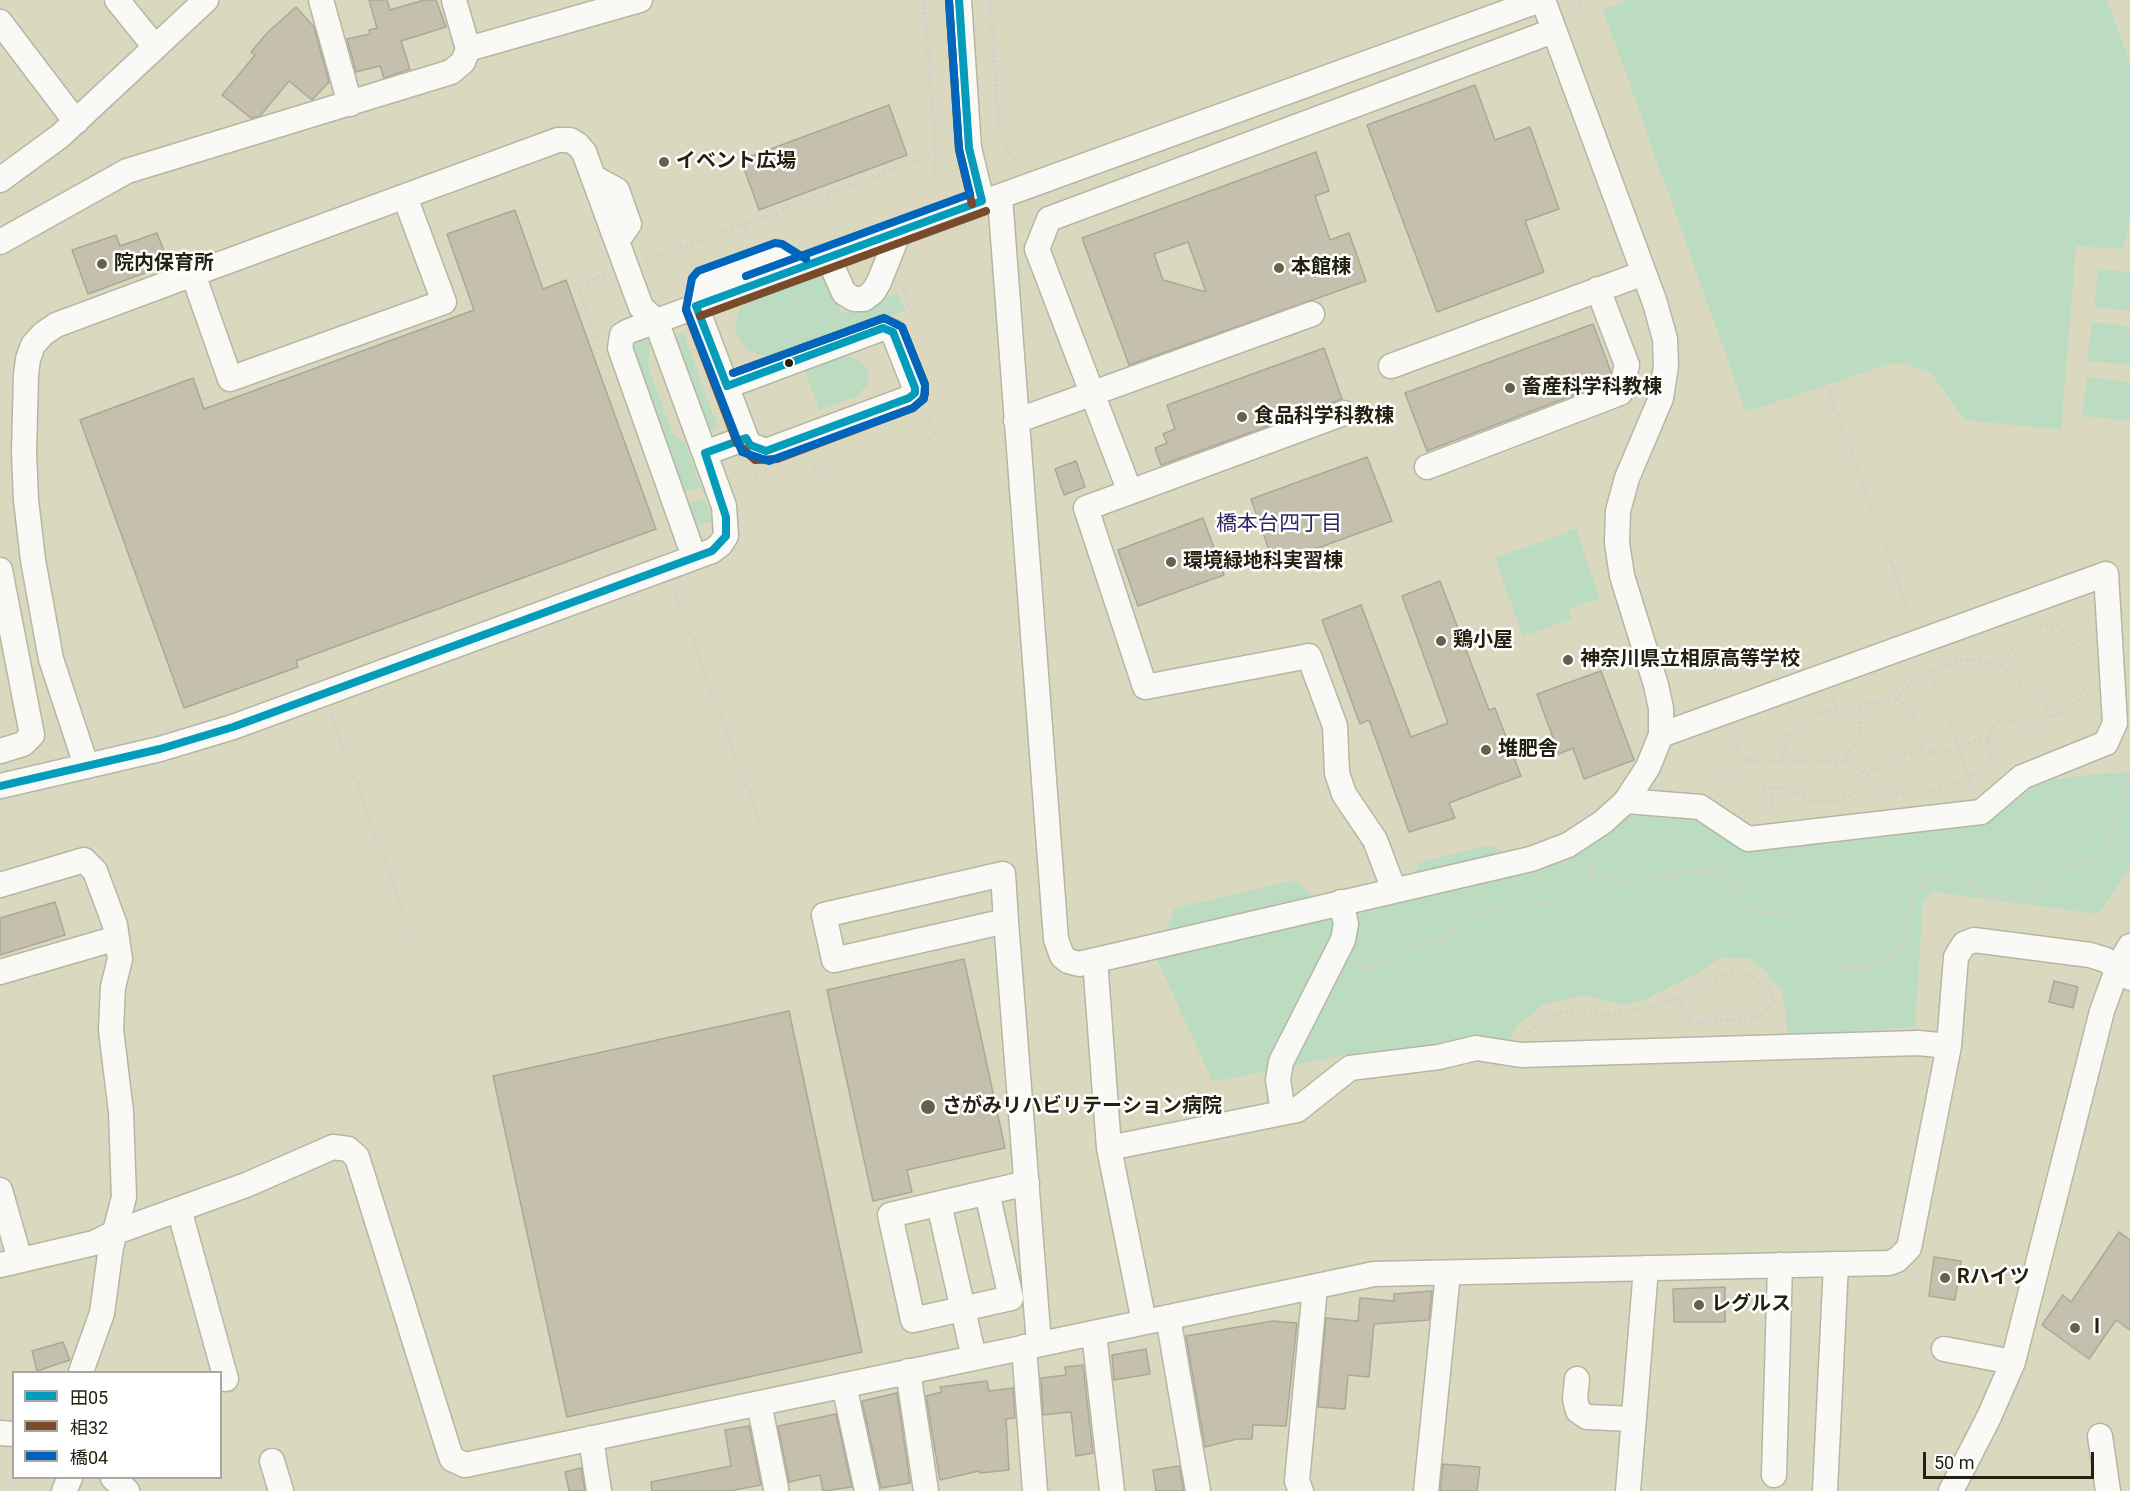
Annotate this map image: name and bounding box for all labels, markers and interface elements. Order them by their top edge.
place label: イベント広場 [676,150,796,174]
marker: イベント広場 [657,155,671,169]
place label: 院内保育所 [114,252,214,276]
place label: 本館棟 [1291,256,1351,280]
marker: 院内保育所 [95,257,109,271]
marker: 本館棟 [1272,261,1286,275]
unlabelled marker [783,357,795,369]
place label: 畜産科学科教棟 [1522,376,1662,400]
marker: 畜産科学科教棟 [1503,381,1517,395]
place label: 食品科学科教棟 [1254,405,1394,429]
marker: 食品科学科教棟 [1235,410,1249,424]
district label: 橋本台四丁目 [1216,512,1342,538]
place label: 環境緑地科実習棟 [1183,550,1343,574]
marker: 環境緑地科実習棟 [1164,555,1178,569]
place label: 鶏小屋 [1453,629,1513,653]
marker: 鶏小屋 [1434,634,1448,648]
place label: 神奈川県立相原高等学校 [1580,648,1800,672]
marker: 神奈川県立相原高等学校 [1561,653,1575,667]
place label: 堆肥舎 [1498,738,1558,762]
marker: 堆肥舎 [1479,743,1493,757]
place label: さがみリハビリテーション病院 [942,1095,1222,1119]
marker: さがみリハビリテーション病院 [919,1098,937,1116]
place label: Rハイツ [1957,1266,2030,1290]
marker: Rハイツ [1938,1271,1952,1285]
place label: レグルス [1711,1293,1791,1317]
marker: レグルス [1692,1298,1706,1312]
place label: Ⅰ [2087,1316,2107,1340]
marker: Ⅰ [2068,1321,2082,1335]
legend [12,1371,222,1479]
text: 田05 [70,1387,108,1408]
text: 相32 [70,1417,108,1438]
scale bar [1926,1440,2097,1478]
text: 橋04 [70,1447,108,1468]
text: 50 m [1934,1452,1974,1473]

